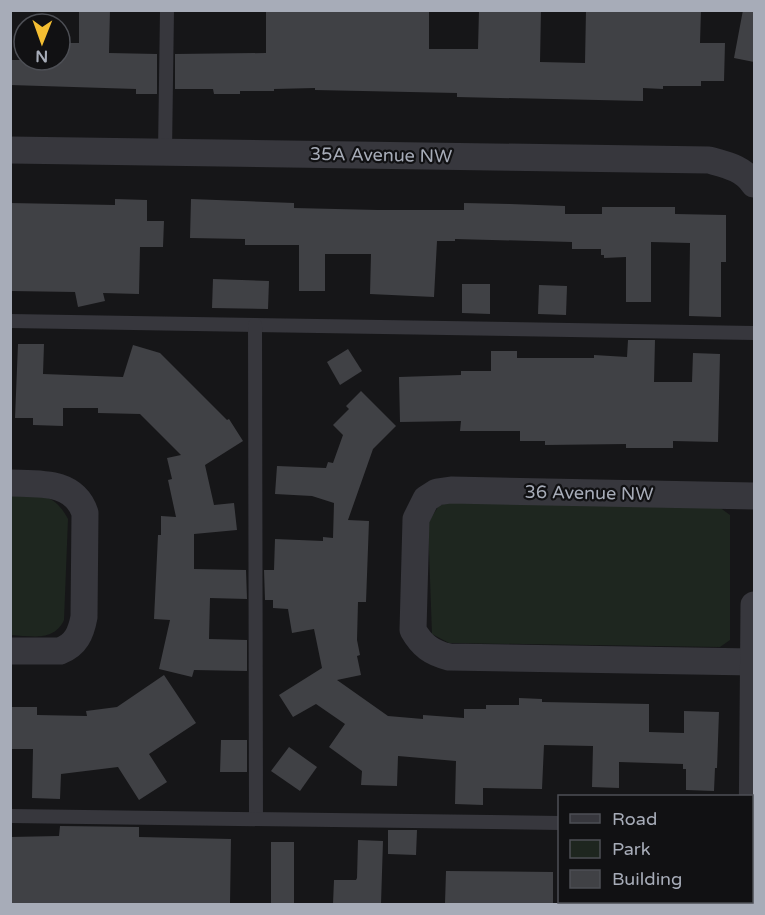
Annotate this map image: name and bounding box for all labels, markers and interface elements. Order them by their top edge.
north arrow [12,12,72,72]
text: N [35,46,48,66]
street label: 35A Avenue NW [310,143,452,167]
street label: 36 Avenue NW [524,481,654,505]
legend [558,795,753,903]
text: Road [612,808,657,830]
text: Park [612,838,651,860]
text: Building [612,868,682,890]

